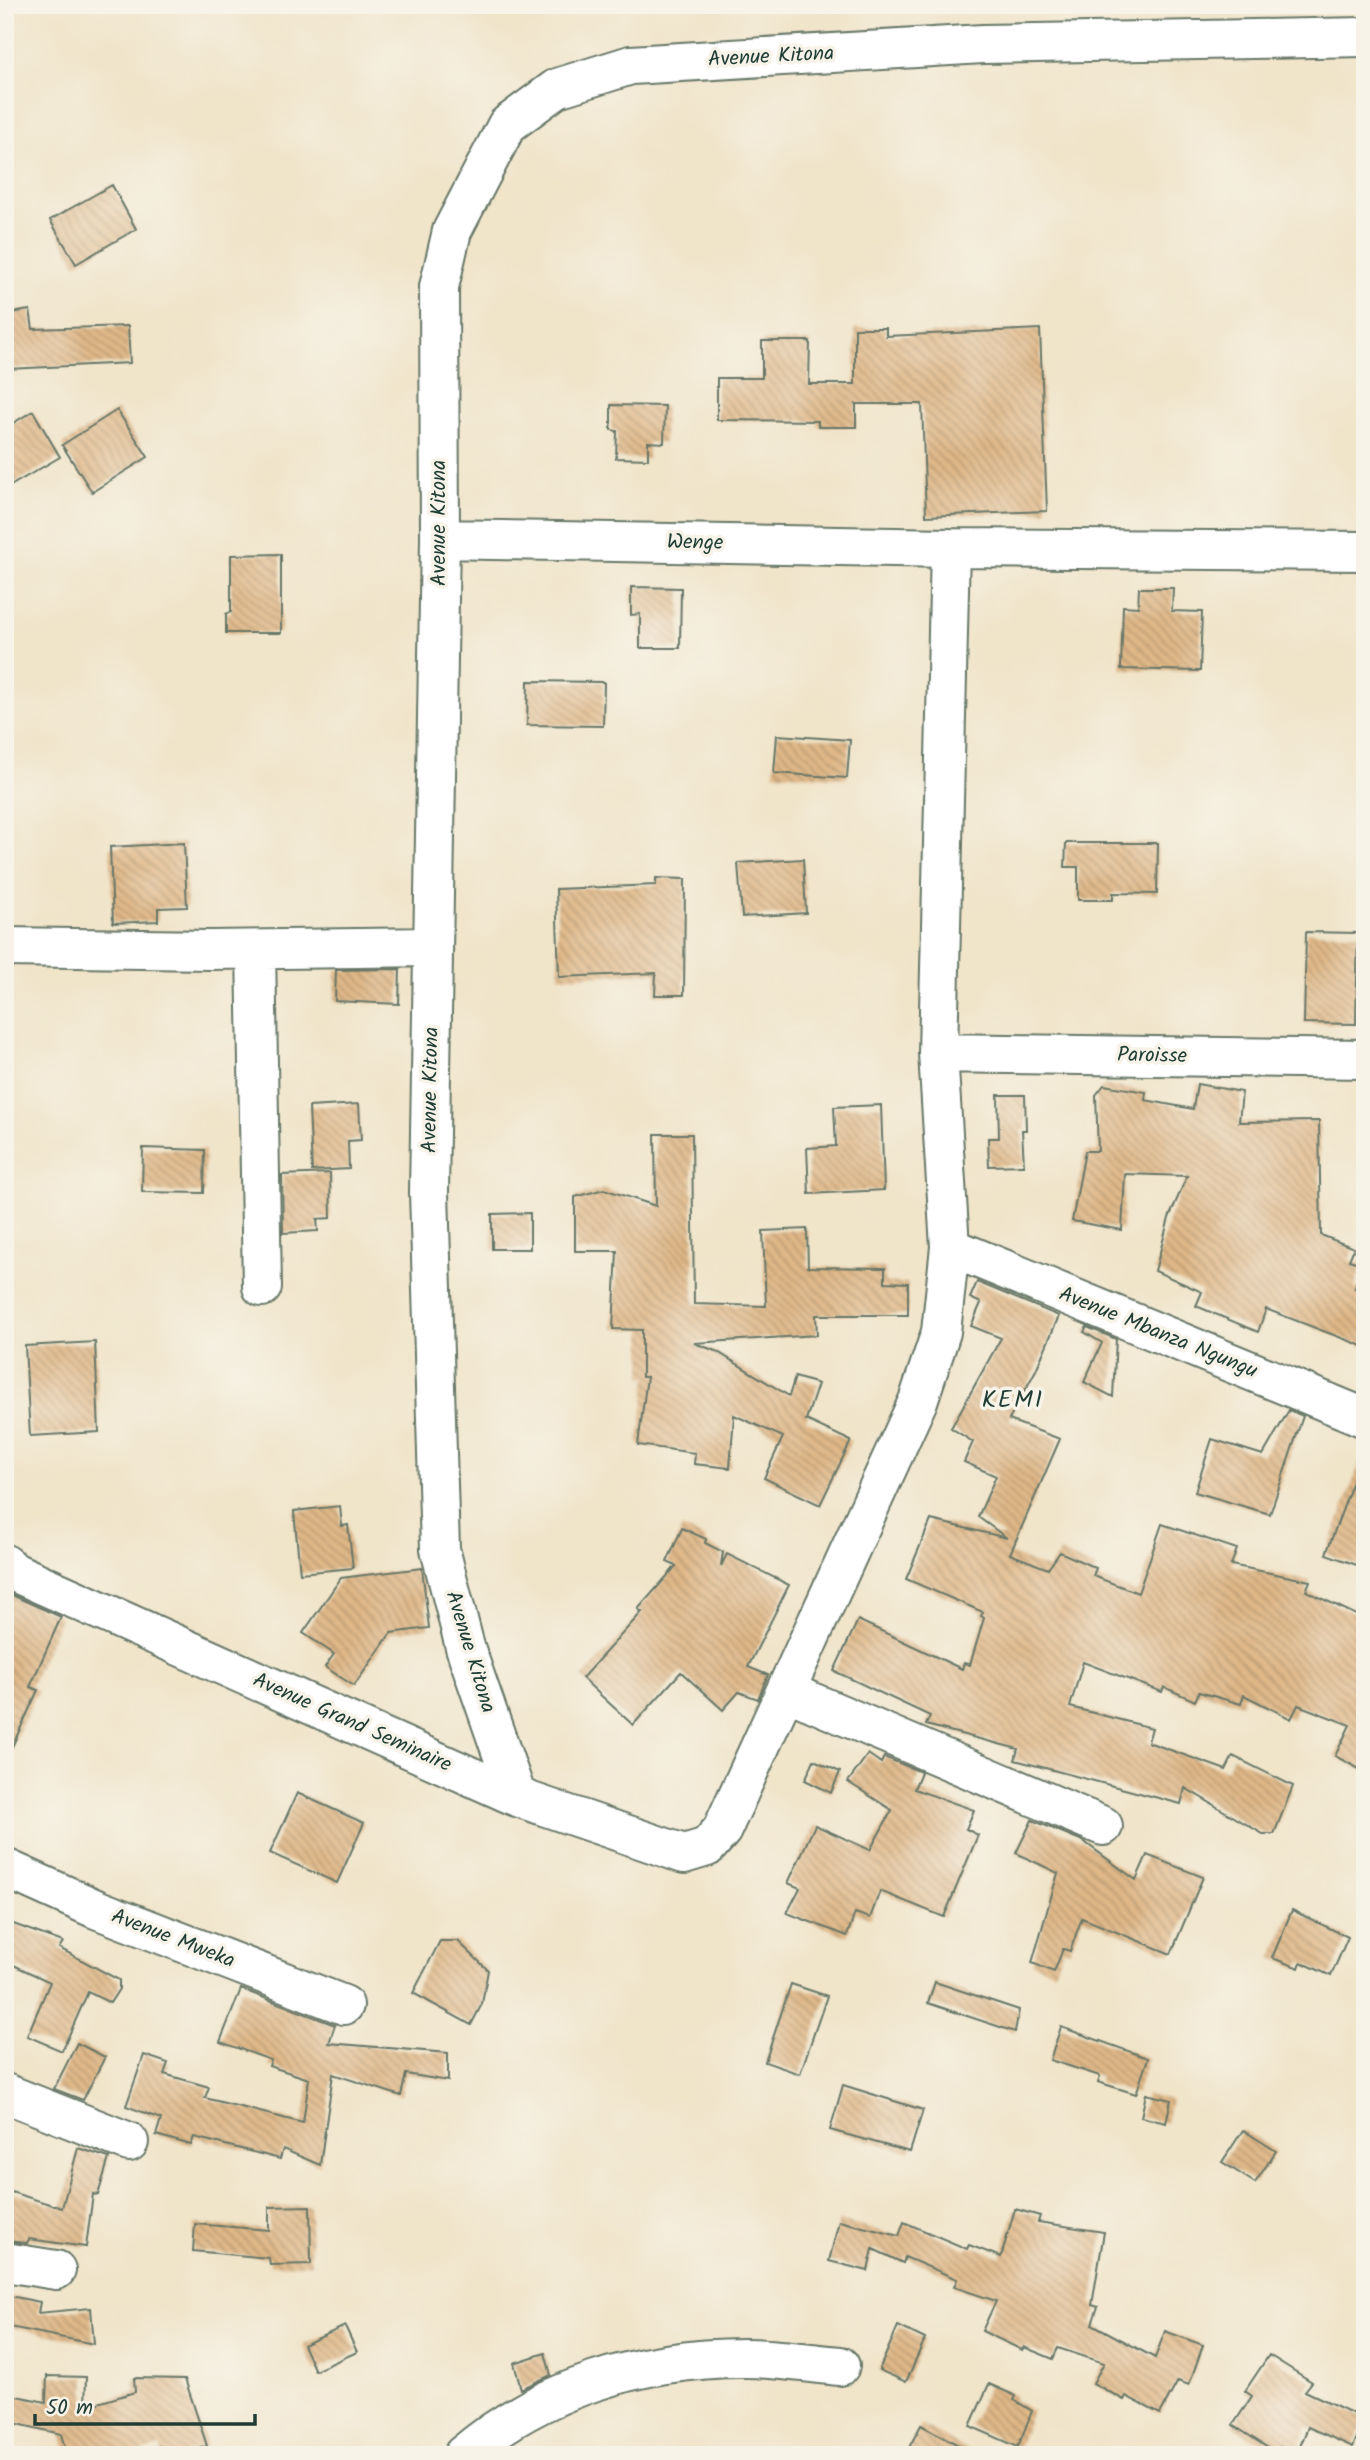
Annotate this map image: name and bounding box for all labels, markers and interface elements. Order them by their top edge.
street label: Avenue Kitona [707,37,835,77]
street label: Avenue Kitona [423,460,456,586]
street label: Wenge [666,526,724,560]
street label: Avenue Kitona [413,1027,449,1153]
street label: Paroisse [1117,1039,1188,1073]
street label: Avenue Mbanza Ngungu [1054,1278,1262,1388]
district label: KEMI [982,1381,1044,1420]
street label: Avenue Kitona [436,1587,504,1717]
street label: Avenue Grand Seminaire [247,1664,457,1782]
street label: Avenue Mweka [106,1900,240,1978]
scale bar [35,2383,256,2427]
text: 50 m [46,2392,93,2425]

